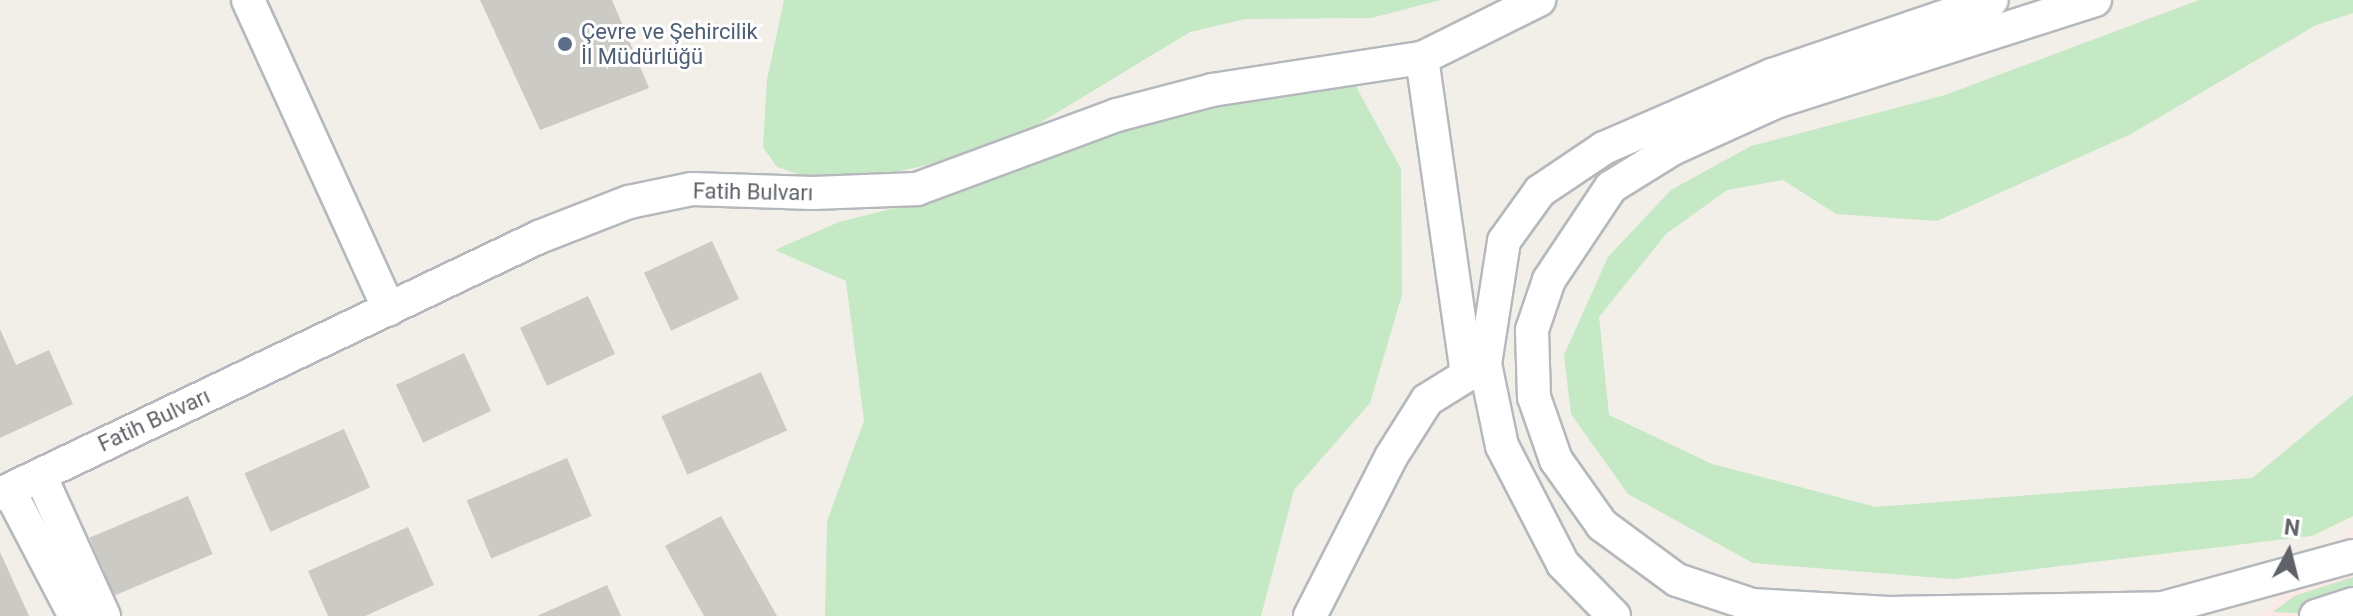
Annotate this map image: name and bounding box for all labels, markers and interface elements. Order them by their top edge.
place label: Çevre ve Şehircilik İl Müdürlüğü [581,18,758,70]
marker: Çevre ve Şehircilik İl Müdürlüğü [556,35,574,53]
street label: Fatih Bulvarı [693,178,813,206]
street label: Fatih Bulvarı [94,383,214,457]
north arrow [2249,512,2329,592]
text: N [2283,514,2301,541]

